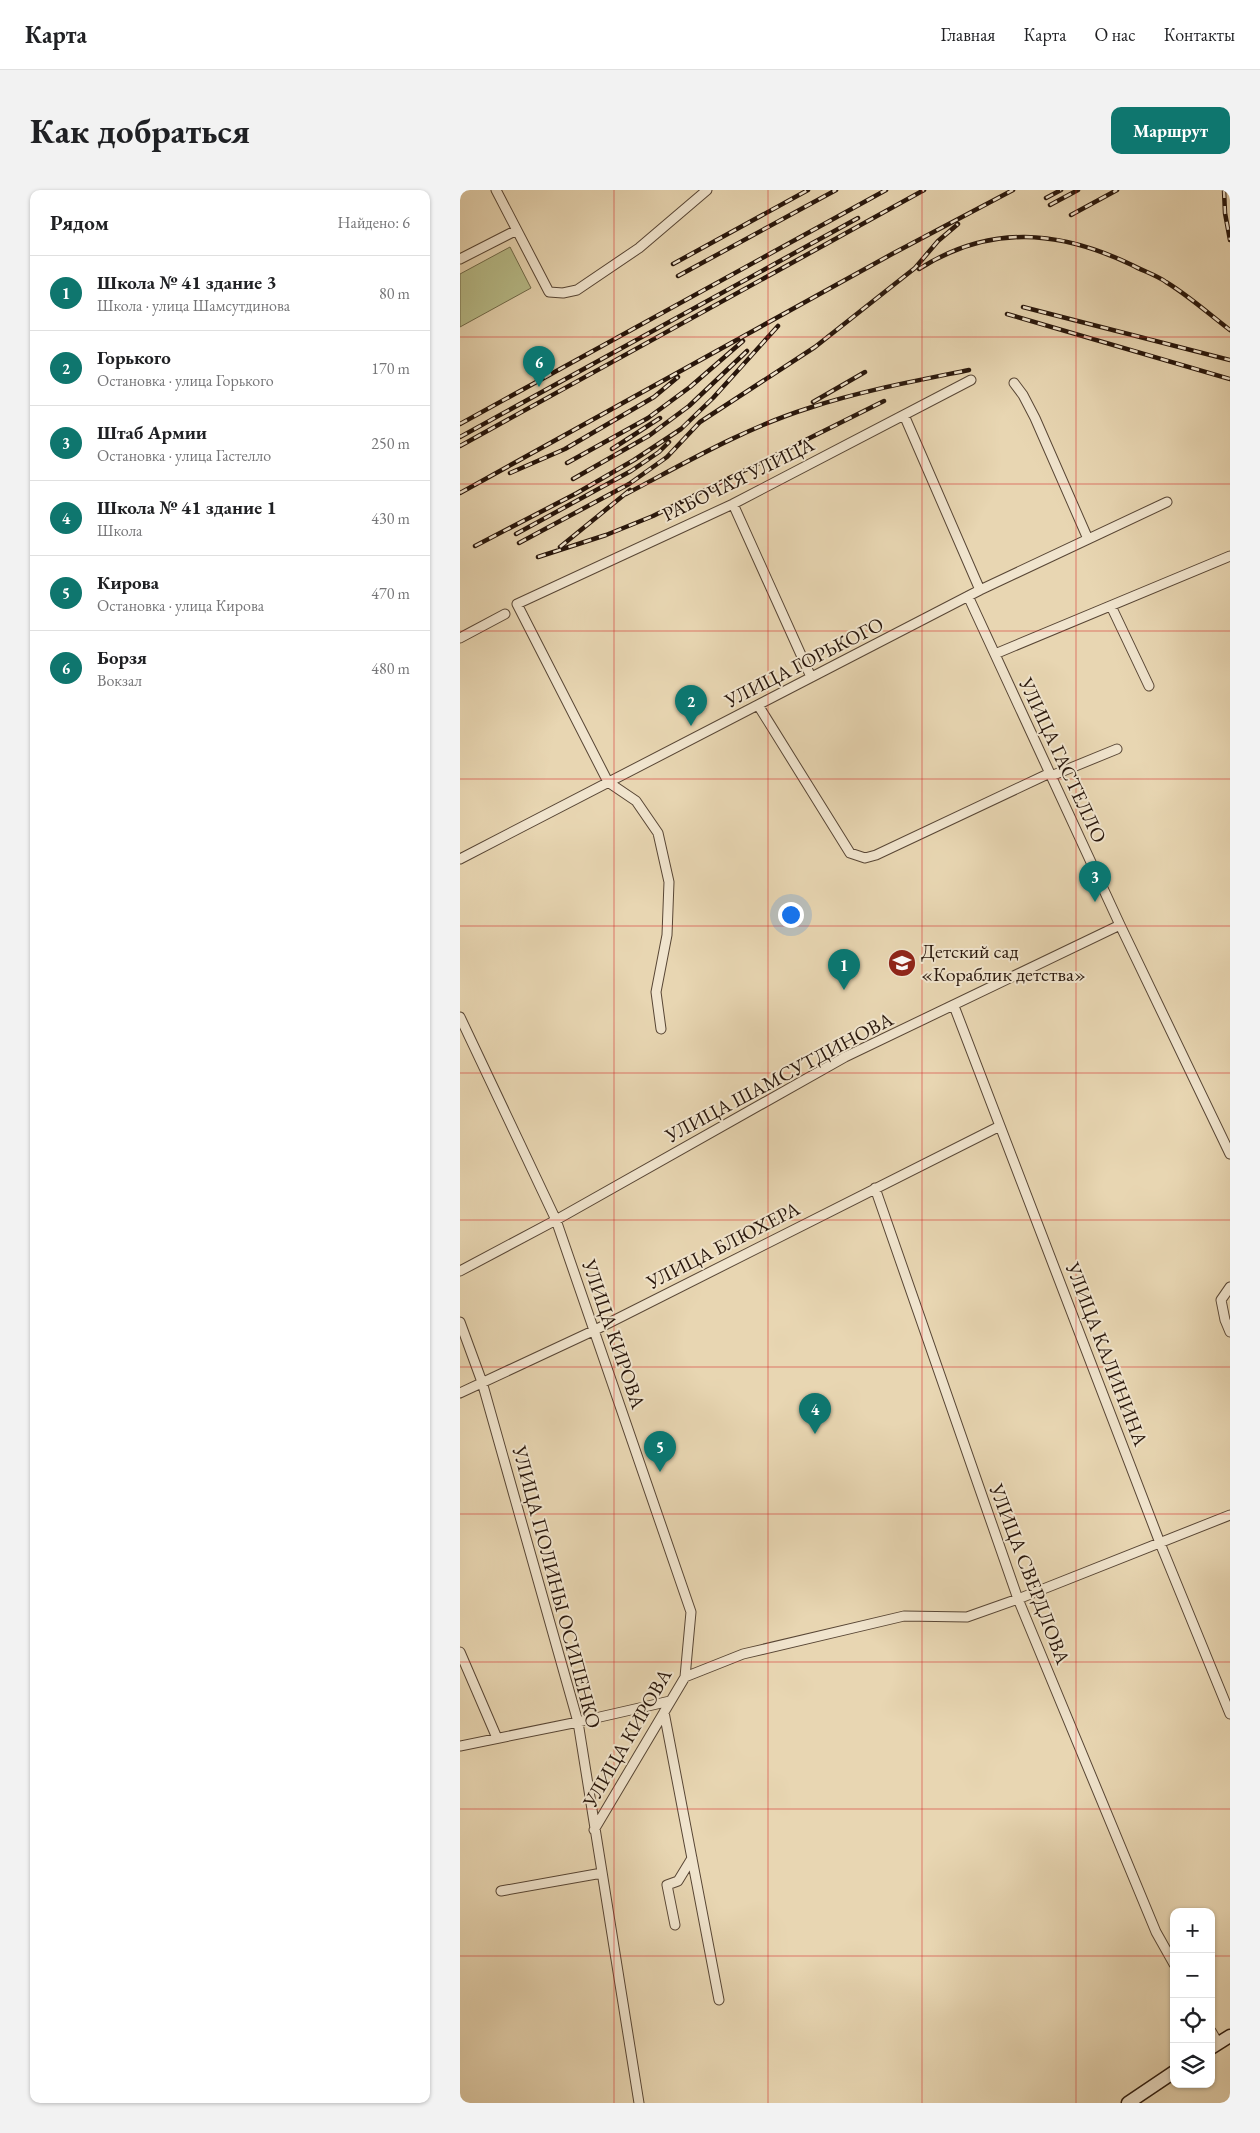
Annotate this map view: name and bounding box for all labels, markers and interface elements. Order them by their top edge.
text: Карта [25,19,87,50]
text: Главная [941,23,995,46]
text: Карта [1023,23,1066,46]
text: О нас [1094,23,1136,46]
text: Контакты [1164,23,1235,46]
button: Маршрут [1111,107,1230,154]
text: Как добраться [30,108,250,153]
text: Рядом [50,209,109,236]
text: Найдено: 6 [338,212,410,233]
text: Школа № 41 здание 3 [97,270,277,295]
text: 1 [62,283,70,304]
text: 80 m [379,283,410,304]
text: Школа · улица Шамсутдинова [97,295,290,316]
text: Горького [97,345,171,370]
pin: 6 [523,346,555,387]
text: 2 [62,358,70,379]
text: 170 m [371,358,410,379]
text: Остановка · улица Горького [97,370,274,391]
text: Штаб Армии [97,420,207,445]
street label: РАБОЧАЯ УЛИЦА [658,431,818,527]
text: 3 [62,433,70,454]
text: 250 m [371,433,410,454]
text: Остановка · улица Гастелло [97,445,271,466]
text: Школа № 41 здание 1 [97,495,277,520]
text: 4 [62,508,70,529]
text: 430 m [371,508,410,529]
text: Школа [97,520,142,541]
text: Кирова [97,570,159,595]
text: 5 [62,583,70,604]
text: 470 m [371,583,410,604]
text: Остановка · улица Кирова [97,595,264,616]
street label: УЛИЦА ГОРЬКОГО [719,611,888,714]
text: Борзя [97,645,147,670]
text: 6 [62,658,70,679]
text: 480 m [371,658,410,679]
text: Вокзал [97,670,142,691]
street label: УЛИЦА ГАСТЕЛЛО [1013,672,1113,847]
pin: 2 [675,685,707,726]
pin: 3 [1079,861,1111,902]
your location [778,902,804,928]
place label: Детский сад «Кораблик детства» [921,938,1086,987]
school or university icon: Детский сад «Кораблик детства» [887,948,917,978]
pin: 1 [828,949,860,990]
street label: УЛИЦА ШАМСУТДИНОВА [660,1006,898,1149]
street label: УЛИЦА БЛЮХЕРА [641,1195,804,1295]
street label: УЛИЦА КИРОВА [576,1255,652,1412]
street label: УЛИЦА КАЛИНИНА [1060,1258,1154,1450]
pin: 4 [799,1393,831,1434]
pin: 5 [644,1431,676,1472]
street label: УЛИЦА ПОЛИНЫ ОСИПЕНКО [506,1442,607,1731]
street label: УЛИЦА СВЕРДЛОВА [983,1479,1076,1668]
street label: УЛИЦА КИРОВА [576,1664,677,1813]
map controls [1170,1908,1215,2088]
button: + [1170,1908,1215,1953]
button: − [1170,1953,1215,1998]
button: locate [1170,1998,1215,2043]
button: layers [1170,2043,1215,2088]

